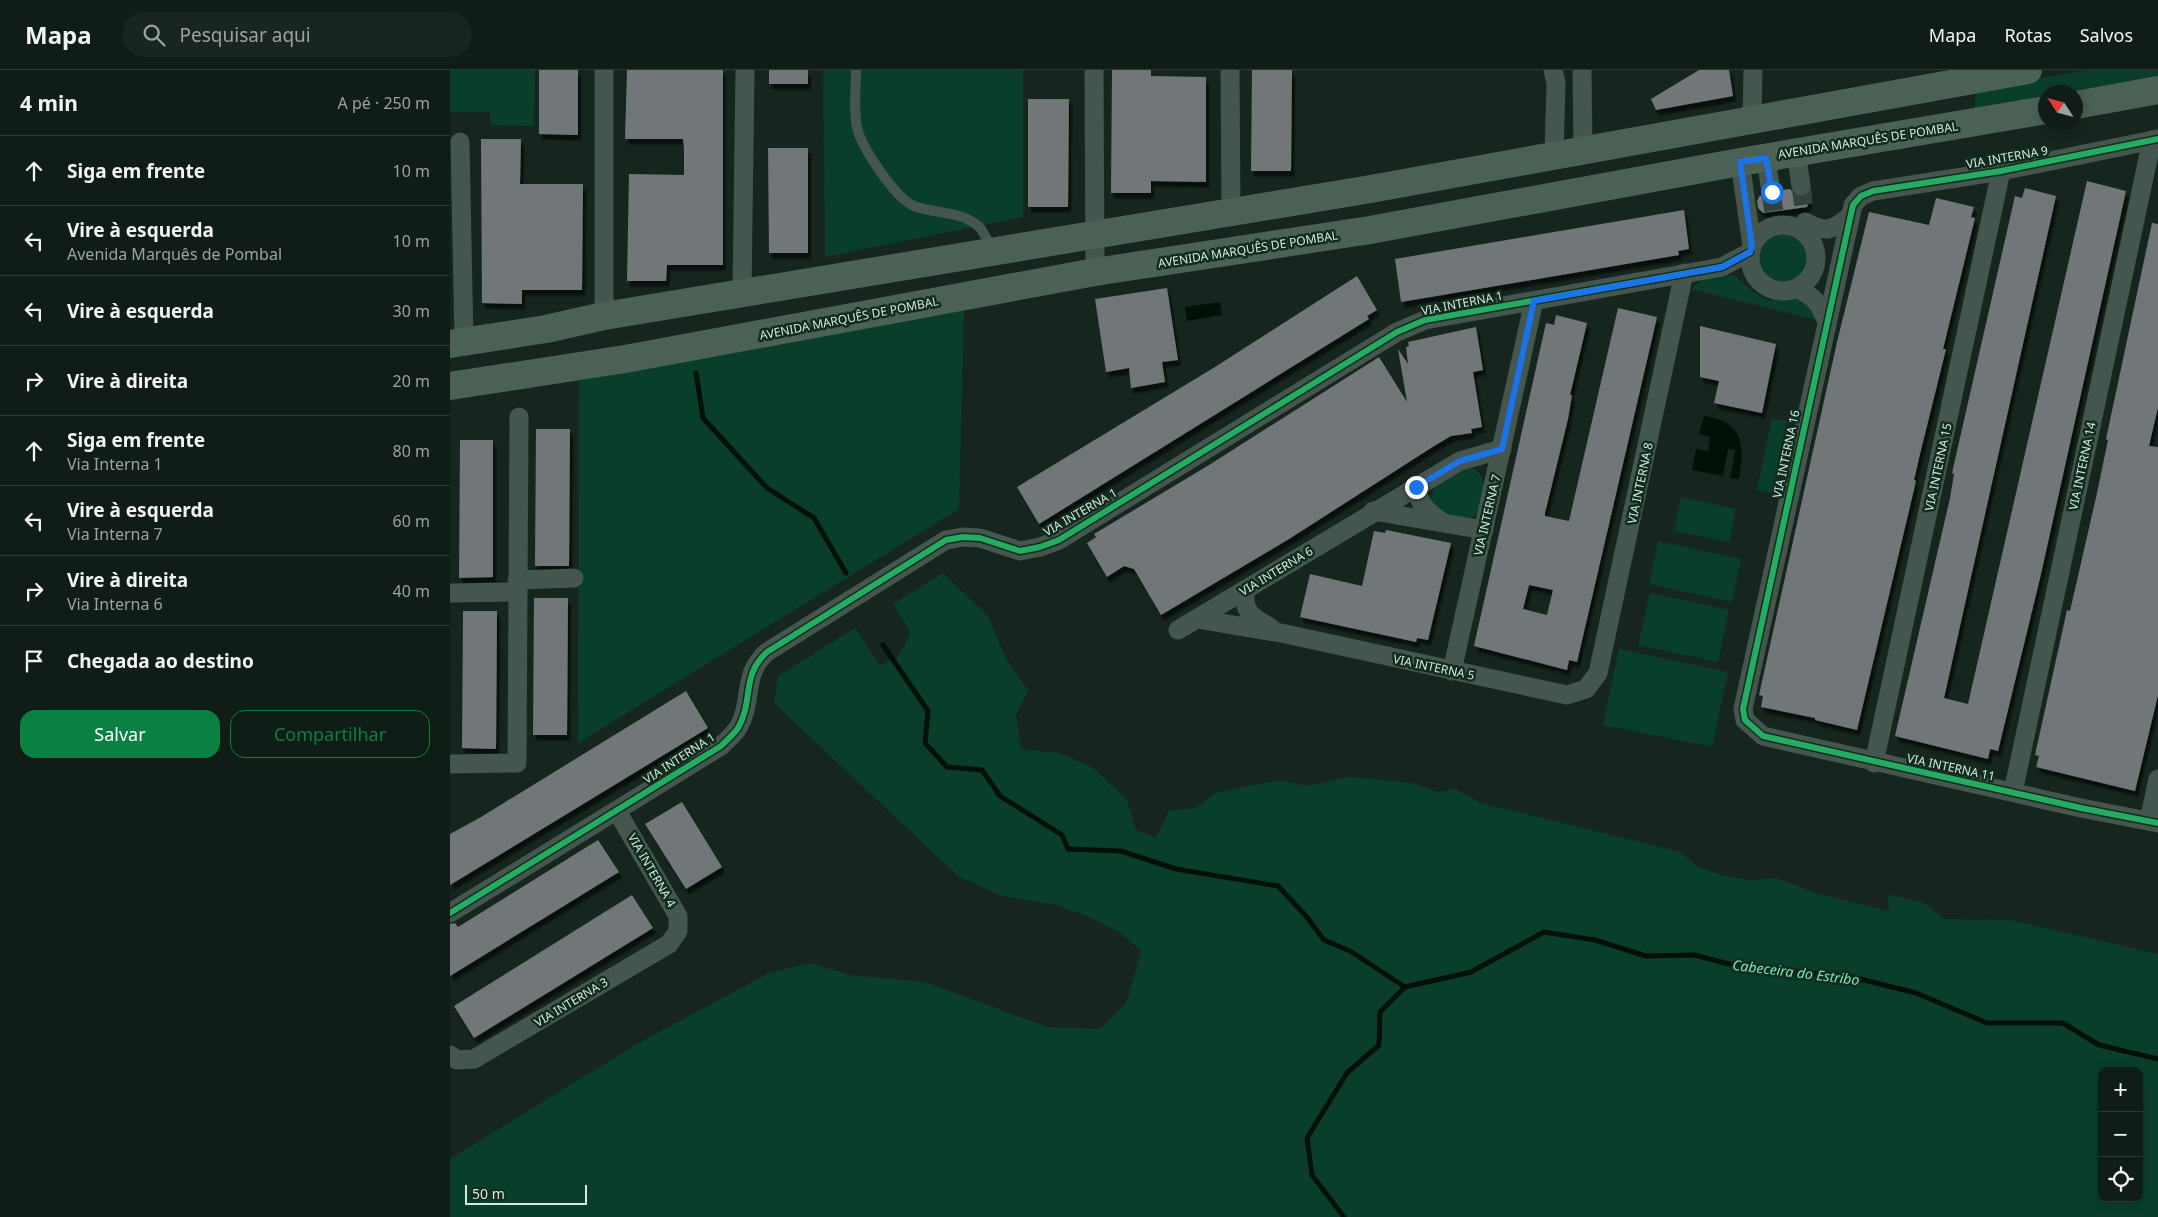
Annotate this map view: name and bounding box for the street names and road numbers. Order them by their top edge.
street label: AVENIDA MARQUÊS DE POMBAL [1777,117,1959,163]
street label: VIA INTERNA 9 [1965,141,2049,173]
street label: AVENIDA MARQUÊS DE POMBAL [1157,226,1339,272]
street label: VIA INTERNA 1 [1420,287,1504,319]
street label: AVENIDA MARQUÊS DE POMBAL [758,292,940,344]
street label: VIA INTERNA 16 [1768,408,1804,500]
street label: VIA INTERNA 14 [2064,420,2100,512]
street label: VIA INTERNA 15 [1920,421,1956,513]
street label: VIA INTERNA 8 [1623,441,1657,525]
street label: VIA INTERNA 7 [1469,473,1505,557]
street label: VIA INTERNA 1 [1040,484,1120,540]
street label: VIA INTERNA 6 [1236,542,1316,600]
street label: VIA INTERNA 5 [1392,650,1476,684]
street label: VIA INTERNA 1 [640,728,718,788]
street label: VIA INTERNA 11 [1905,749,1997,785]
street label: VIA INTERNA 4 [624,830,680,910]
street label: VIA INTERNA 3 [531,973,611,1031]

